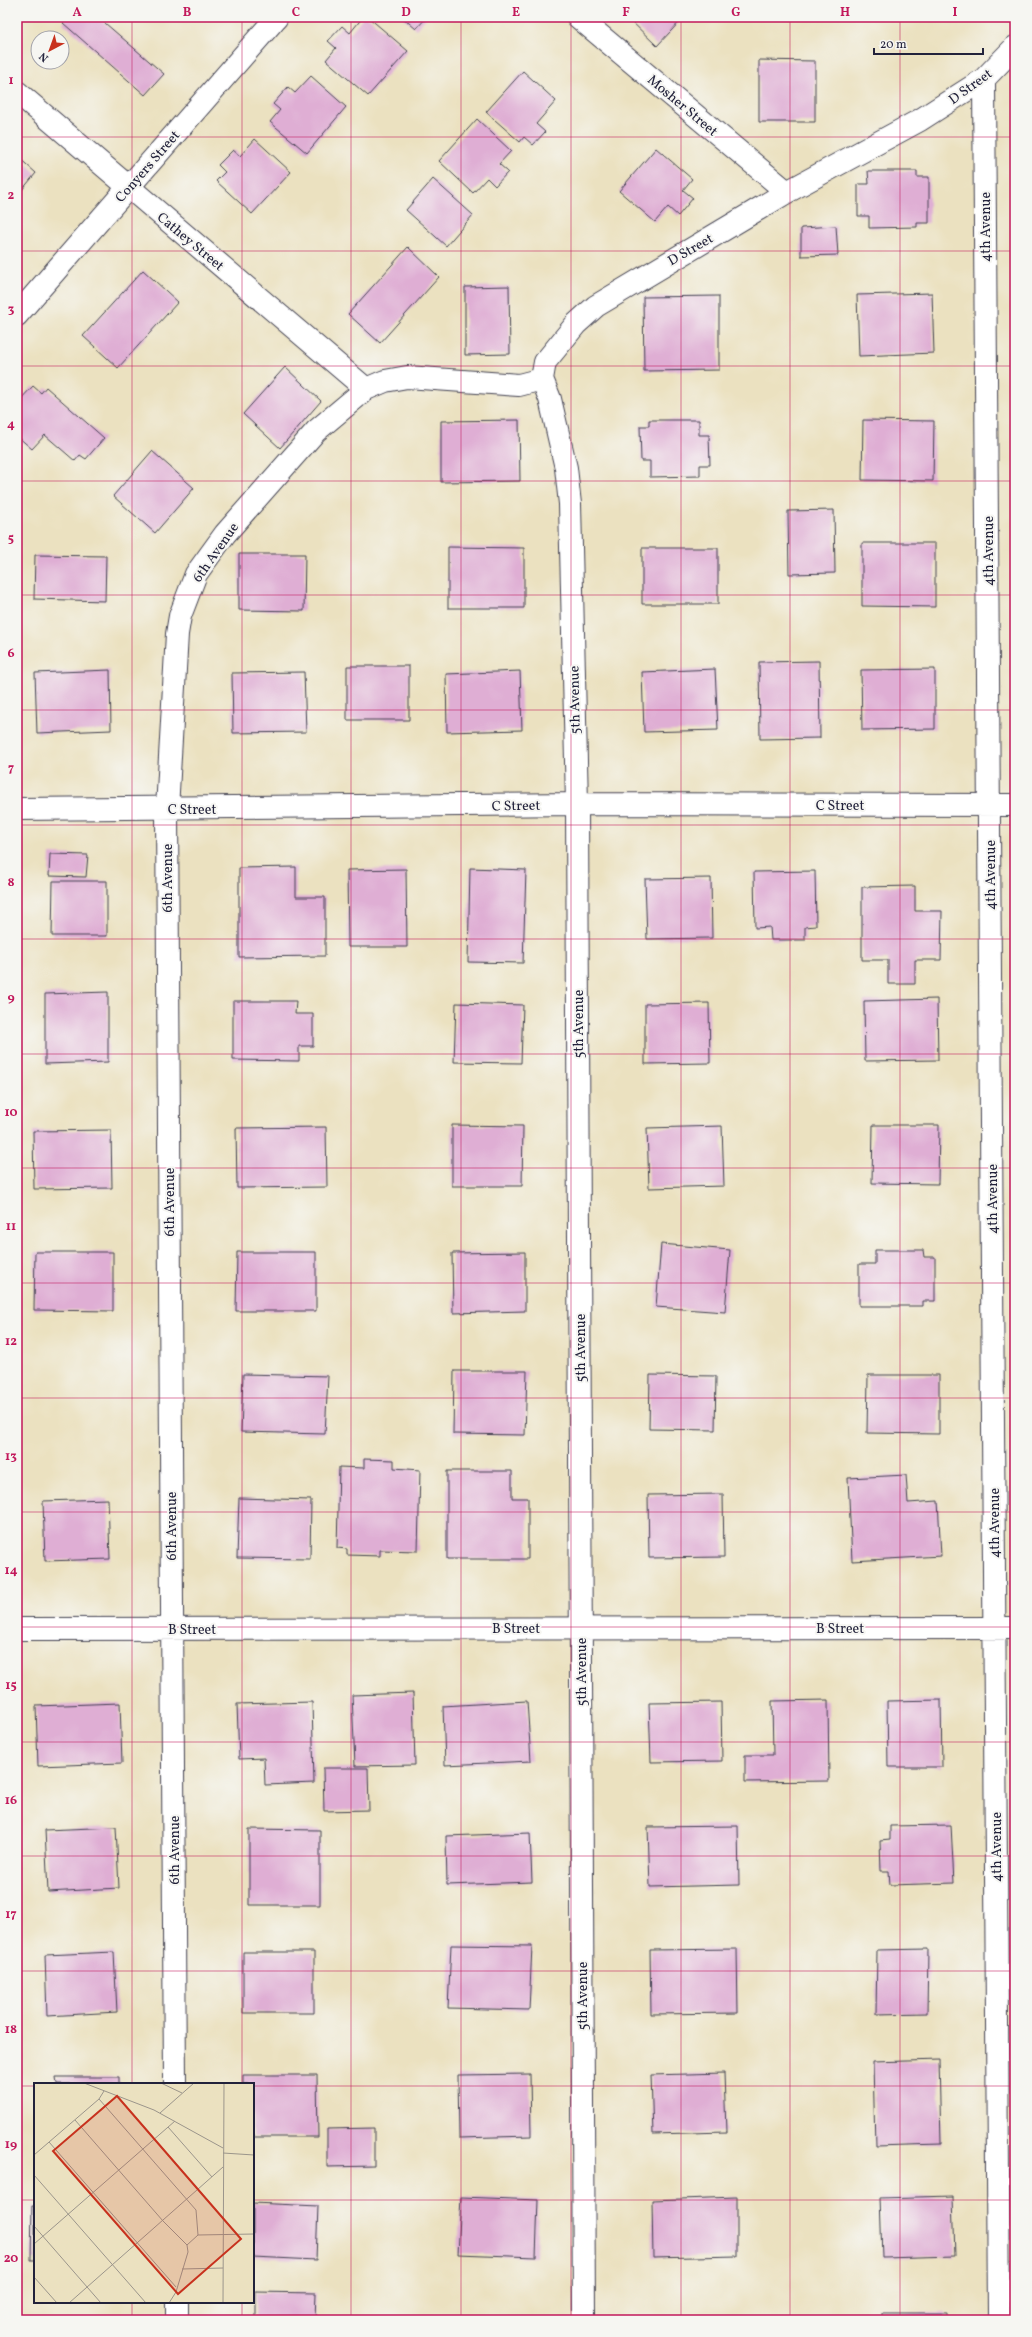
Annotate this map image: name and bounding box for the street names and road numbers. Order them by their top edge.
street label: D Street [945,65,997,110]
street label: Mosher Street [643,71,721,141]
street label: Conyers Street [112,127,185,207]
street label: 4th Avenue [977,192,996,262]
street label: Cathey Street [152,208,228,276]
street label: D Street [664,230,717,271]
street label: 4th Avenue [980,516,999,586]
street label: 6th Avenue [189,519,244,587]
street label: 5th Avenue [565,665,586,734]
street label: C Street [492,797,541,816]
street label: C Street [816,797,864,816]
street label: C Street [168,801,216,820]
street label: 4th Avenue [982,840,1001,910]
street label: 6th Avenue [159,843,178,912]
street label: 5th Avenue [570,989,589,1058]
street label: 4th Avenue [984,1164,1003,1234]
street label: 6th Avenue [161,1167,180,1236]
street label: 5th Avenue [572,1313,591,1382]
street label: 4th Avenue [986,1488,1005,1558]
street label: 6th Avenue [163,1491,182,1560]
street label: B Street [492,1620,540,1639]
street label: B Street [816,1620,864,1639]
street label: B Street [168,1621,216,1640]
street label: 5th Avenue [573,1637,592,1706]
street label: 4th Avenue [988,1812,1007,1882]
street label: 6th Avenue [166,1815,185,1884]
street label: 5th Avenue [574,1961,593,2030]

